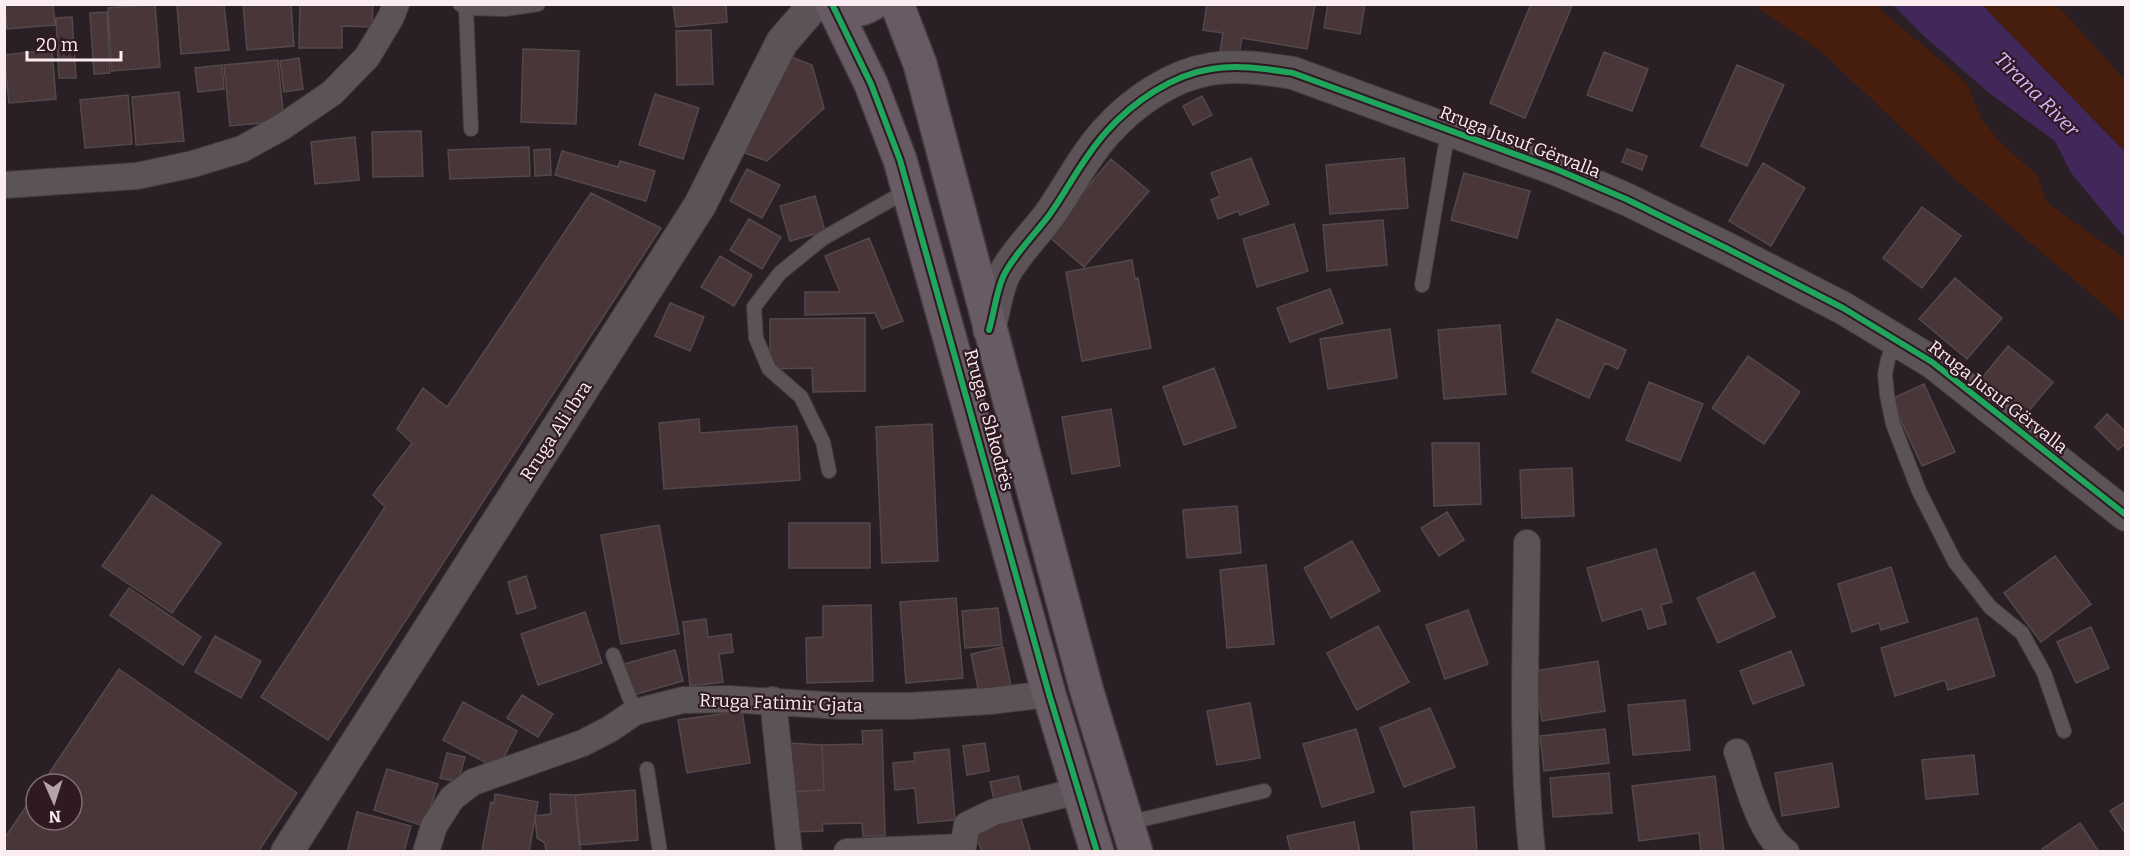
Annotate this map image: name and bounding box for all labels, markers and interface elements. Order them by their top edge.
scale bar [27,24,122,62]
text: 20 m [36,34,78,56]
water label: Tirana River [1990,47,2085,142]
street label: Rruga Jusuf Gërvalla [1436,101,1604,183]
street label: Rruga Jusuf Gërvalla [1924,336,2072,458]
street label: Rruga e Shkodrës [959,347,1019,493]
street label: Rruga Ali Ibra [516,377,597,485]
street label: Rruga Fatimir Gjata [699,689,863,717]
north arrow [24,772,84,832]
text: N [48,807,61,826]

